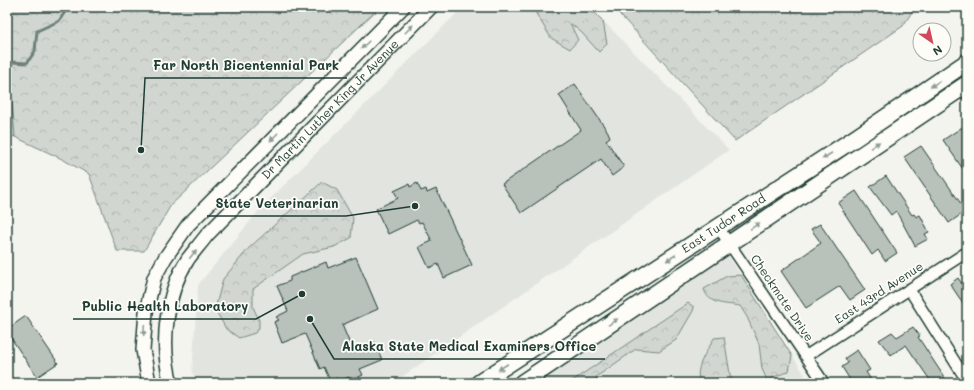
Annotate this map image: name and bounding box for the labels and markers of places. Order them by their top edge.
callout: Far North Bicentennial Park [145,53,347,78]
callout: State Veterinarian [207,191,346,216]
callout: Public Health Laboratory [73,294,256,319]
callout: Alaska State Medical Examiners Office [334,334,605,359]

